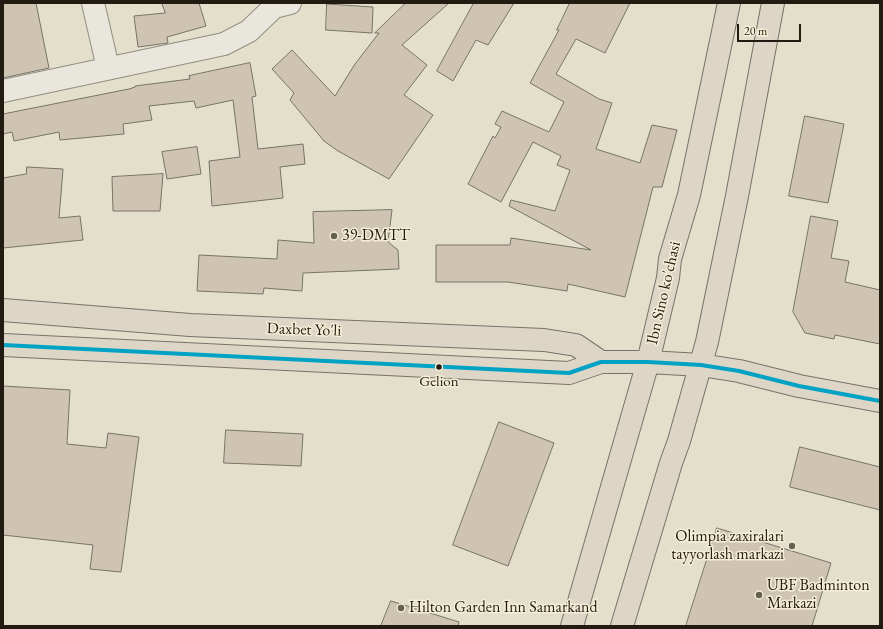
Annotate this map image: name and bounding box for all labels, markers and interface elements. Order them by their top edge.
scale bar [739,16,803,42]
text: 20 m [744,23,767,39]
place label: 39-DMTT [342,226,410,246]
marker: 39-DMTT [329,231,339,241]
street label: Ibn Sino ko'chasi [643,240,685,346]
street label: Daxbet Yo'li [266,319,342,341]
marker: Gelion [434,362,444,372]
place label: Gelion [419,373,459,391]
place label: Olimpia zaxiralari tayyorlash markazi [671,527,784,565]
marker: Olimpia zaxiralari tayyorlash markazi [787,541,797,551]
place label: UBF Badminton Markazi [767,576,870,614]
marker: UBF Badminton Markazi [754,590,764,600]
place label: Hilton Garden Inn Samarkand [409,598,598,618]
marker: Hilton Garden Inn Samarkand [396,603,406,613]

